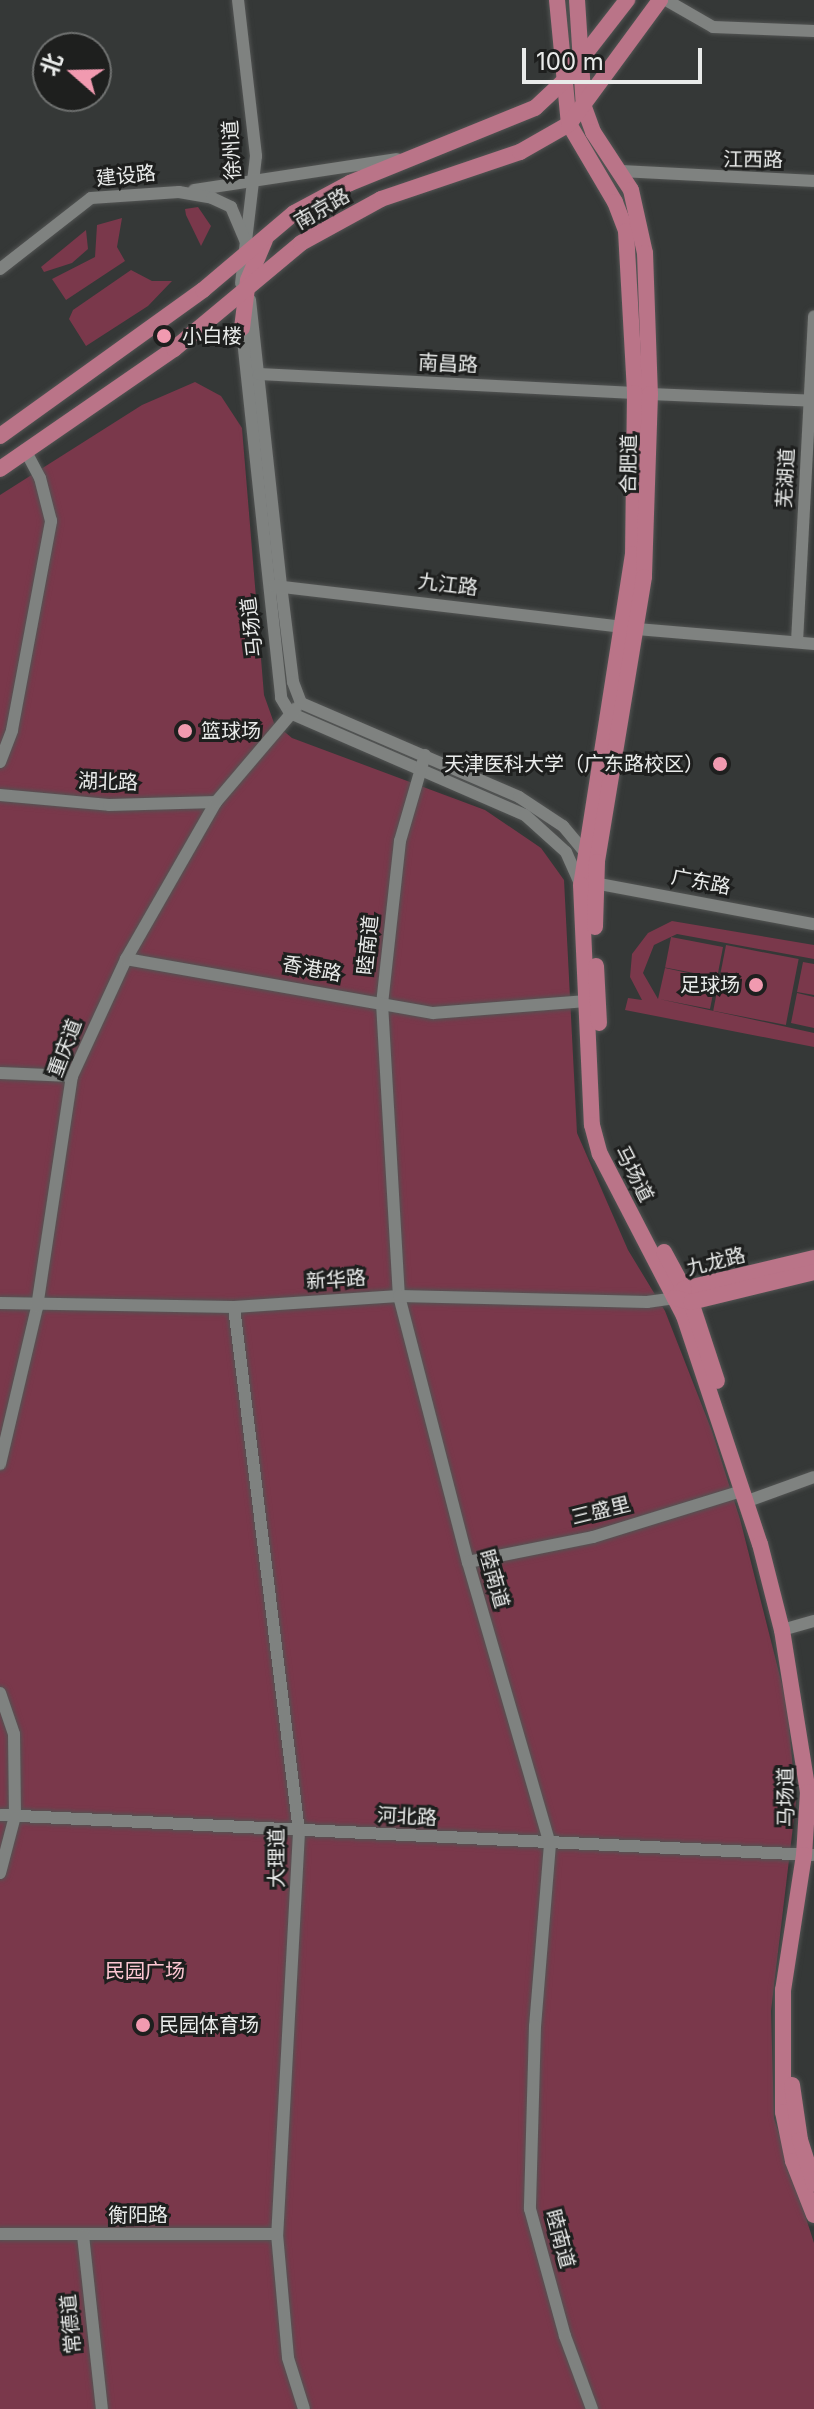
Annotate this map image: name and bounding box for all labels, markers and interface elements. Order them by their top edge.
north arrow [32,32,112,112]
scale bar [526,32,706,82]
text: 100 m [536,47,604,76]
text: 北 [35,50,67,79]
street label: 徐州道 [218,119,246,181]
street label: 江西路 [723,147,783,173]
street label: 建设路 [95,161,157,191]
street label: 南京路 [290,184,354,234]
place label: 小白楼 [182,324,242,348]
marker: 小白楼 [153,325,175,347]
street label: 南昌路 [417,350,479,378]
street label: 合肥道 [616,434,642,494]
street label: 芜湖道 [772,447,800,509]
street label: 九江路 [417,569,479,601]
street label: 马场道 [236,596,268,658]
place label: 篮球场 [201,719,261,743]
marker: 篮球场 [176,722,194,740]
place label: 天津医科大学（广东路校区） [444,752,704,776]
marker: 天津医科大学（广东路校区） [711,755,729,773]
street label: 湖北路 [78,769,138,795]
street label: 广东路 [669,864,733,900]
street label: 睦南道 [353,914,383,976]
street label: 香港路 [280,951,344,987]
place label: 足球场 [680,973,740,997]
marker: 足球场 [747,976,765,994]
street label: 重庆道 [43,1016,87,1080]
street label: 马场道 [610,1142,658,1206]
street label: 九龙路 [684,1243,748,1281]
street label: 新华路 [305,1266,367,1294]
street label: 三盛里 [569,1492,633,1530]
street label: 睦南道 [474,1547,514,1611]
street label: 马场道 [774,1767,798,1827]
street label: 河北路 [376,1803,438,1831]
street label: 大理道 [265,1828,289,1888]
park label: 民园广场 [105,1959,185,1983]
place label: 民园体育场 [159,2013,259,2037]
marker: 民园体育场 [134,2016,152,2034]
street label: 衡阳路 [108,2203,168,2227]
street label: 睦南道 [541,2207,579,2271]
street label: 常德道 [56,2293,86,2355]

